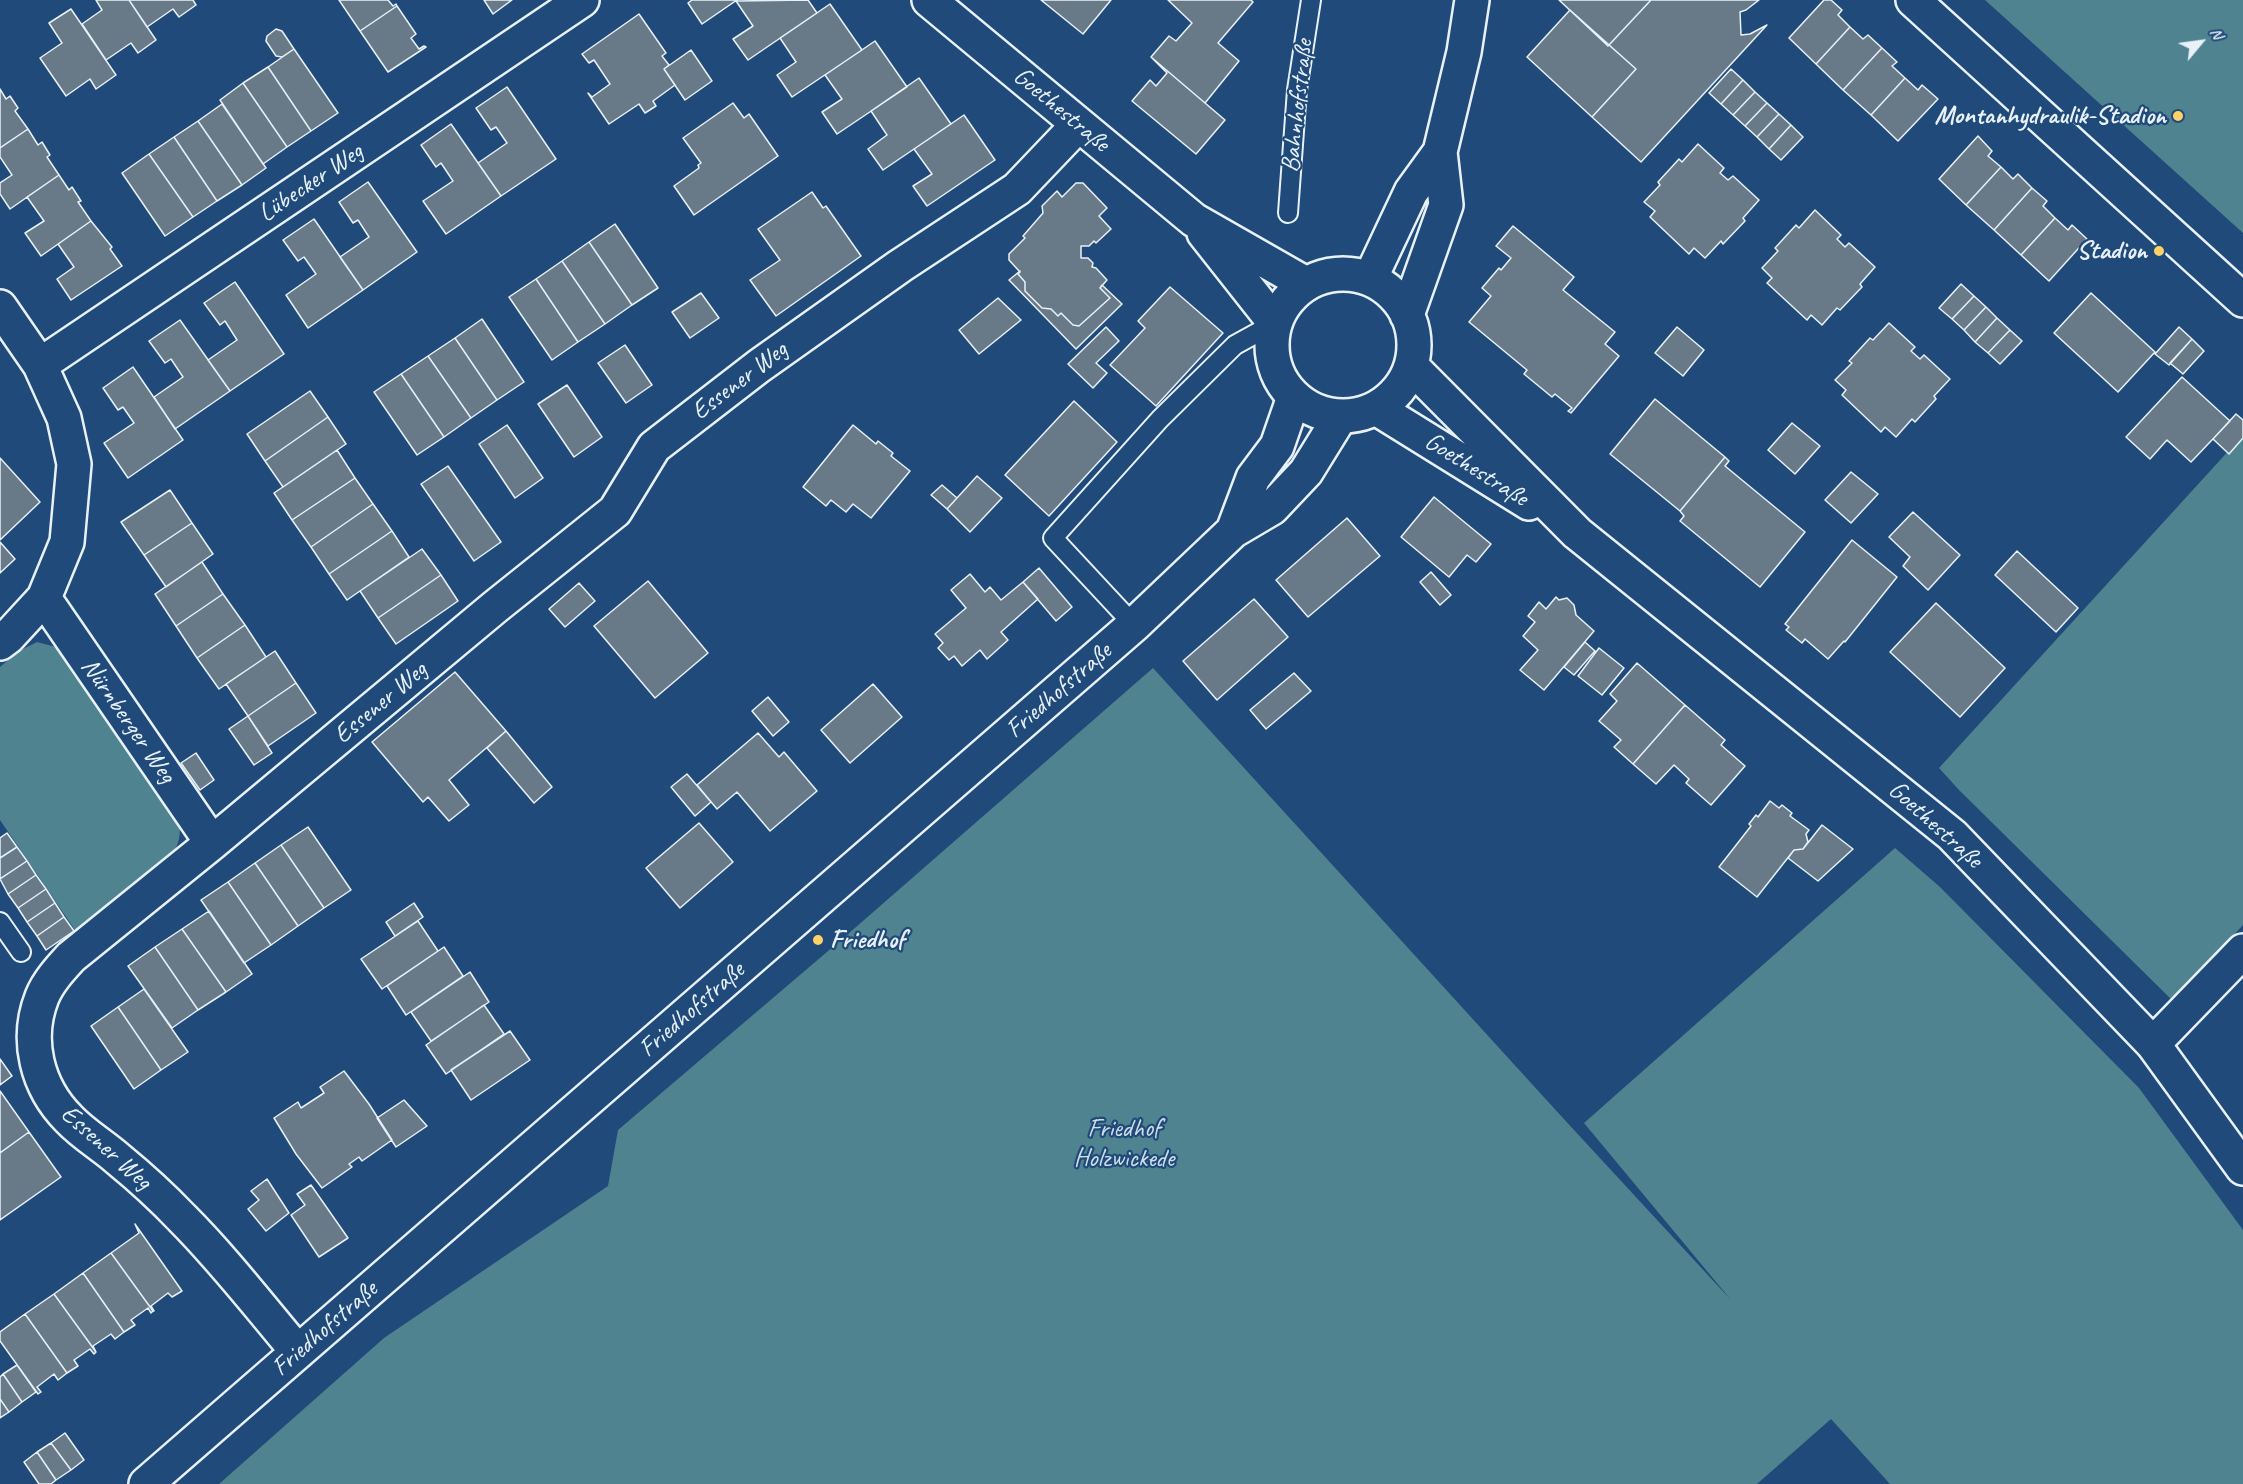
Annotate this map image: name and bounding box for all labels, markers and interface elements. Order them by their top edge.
north arrow [2171,12,2231,72]
text: N [2206,24,2228,42]
street label: Bahnhofstraße [1276,38,1320,174]
street label: Goethestraße [1006,61,1116,159]
place label: Montanhydraulik-Stadion [1935,100,2166,132]
marker: Montanhydraulik-Stadion [2171,109,2185,123]
street label: Lübecker Weg [253,137,369,229]
place label: Stadion [2077,235,2147,267]
marker: Stadion [2152,244,2166,258]
street label: Essener Weg [686,335,794,427]
street label: Goethestraße [1418,426,1534,514]
street label: Friedhofstraße [1000,637,1118,745]
street label: Nürnberger Weg [74,653,182,789]
street label: Essener Weg [328,655,434,751]
street label: Goethestraße [1881,775,1989,875]
place label: Friedhof [830,924,905,956]
marker: Friedhof [811,933,825,947]
street label: Friedhofstraße [633,956,751,1064]
street label: Essener Weg [54,1099,158,1197]
park label: Friedhof Holzwickede [1074,1113,1174,1174]
street label: Friedhofstraße [266,1275,384,1383]

